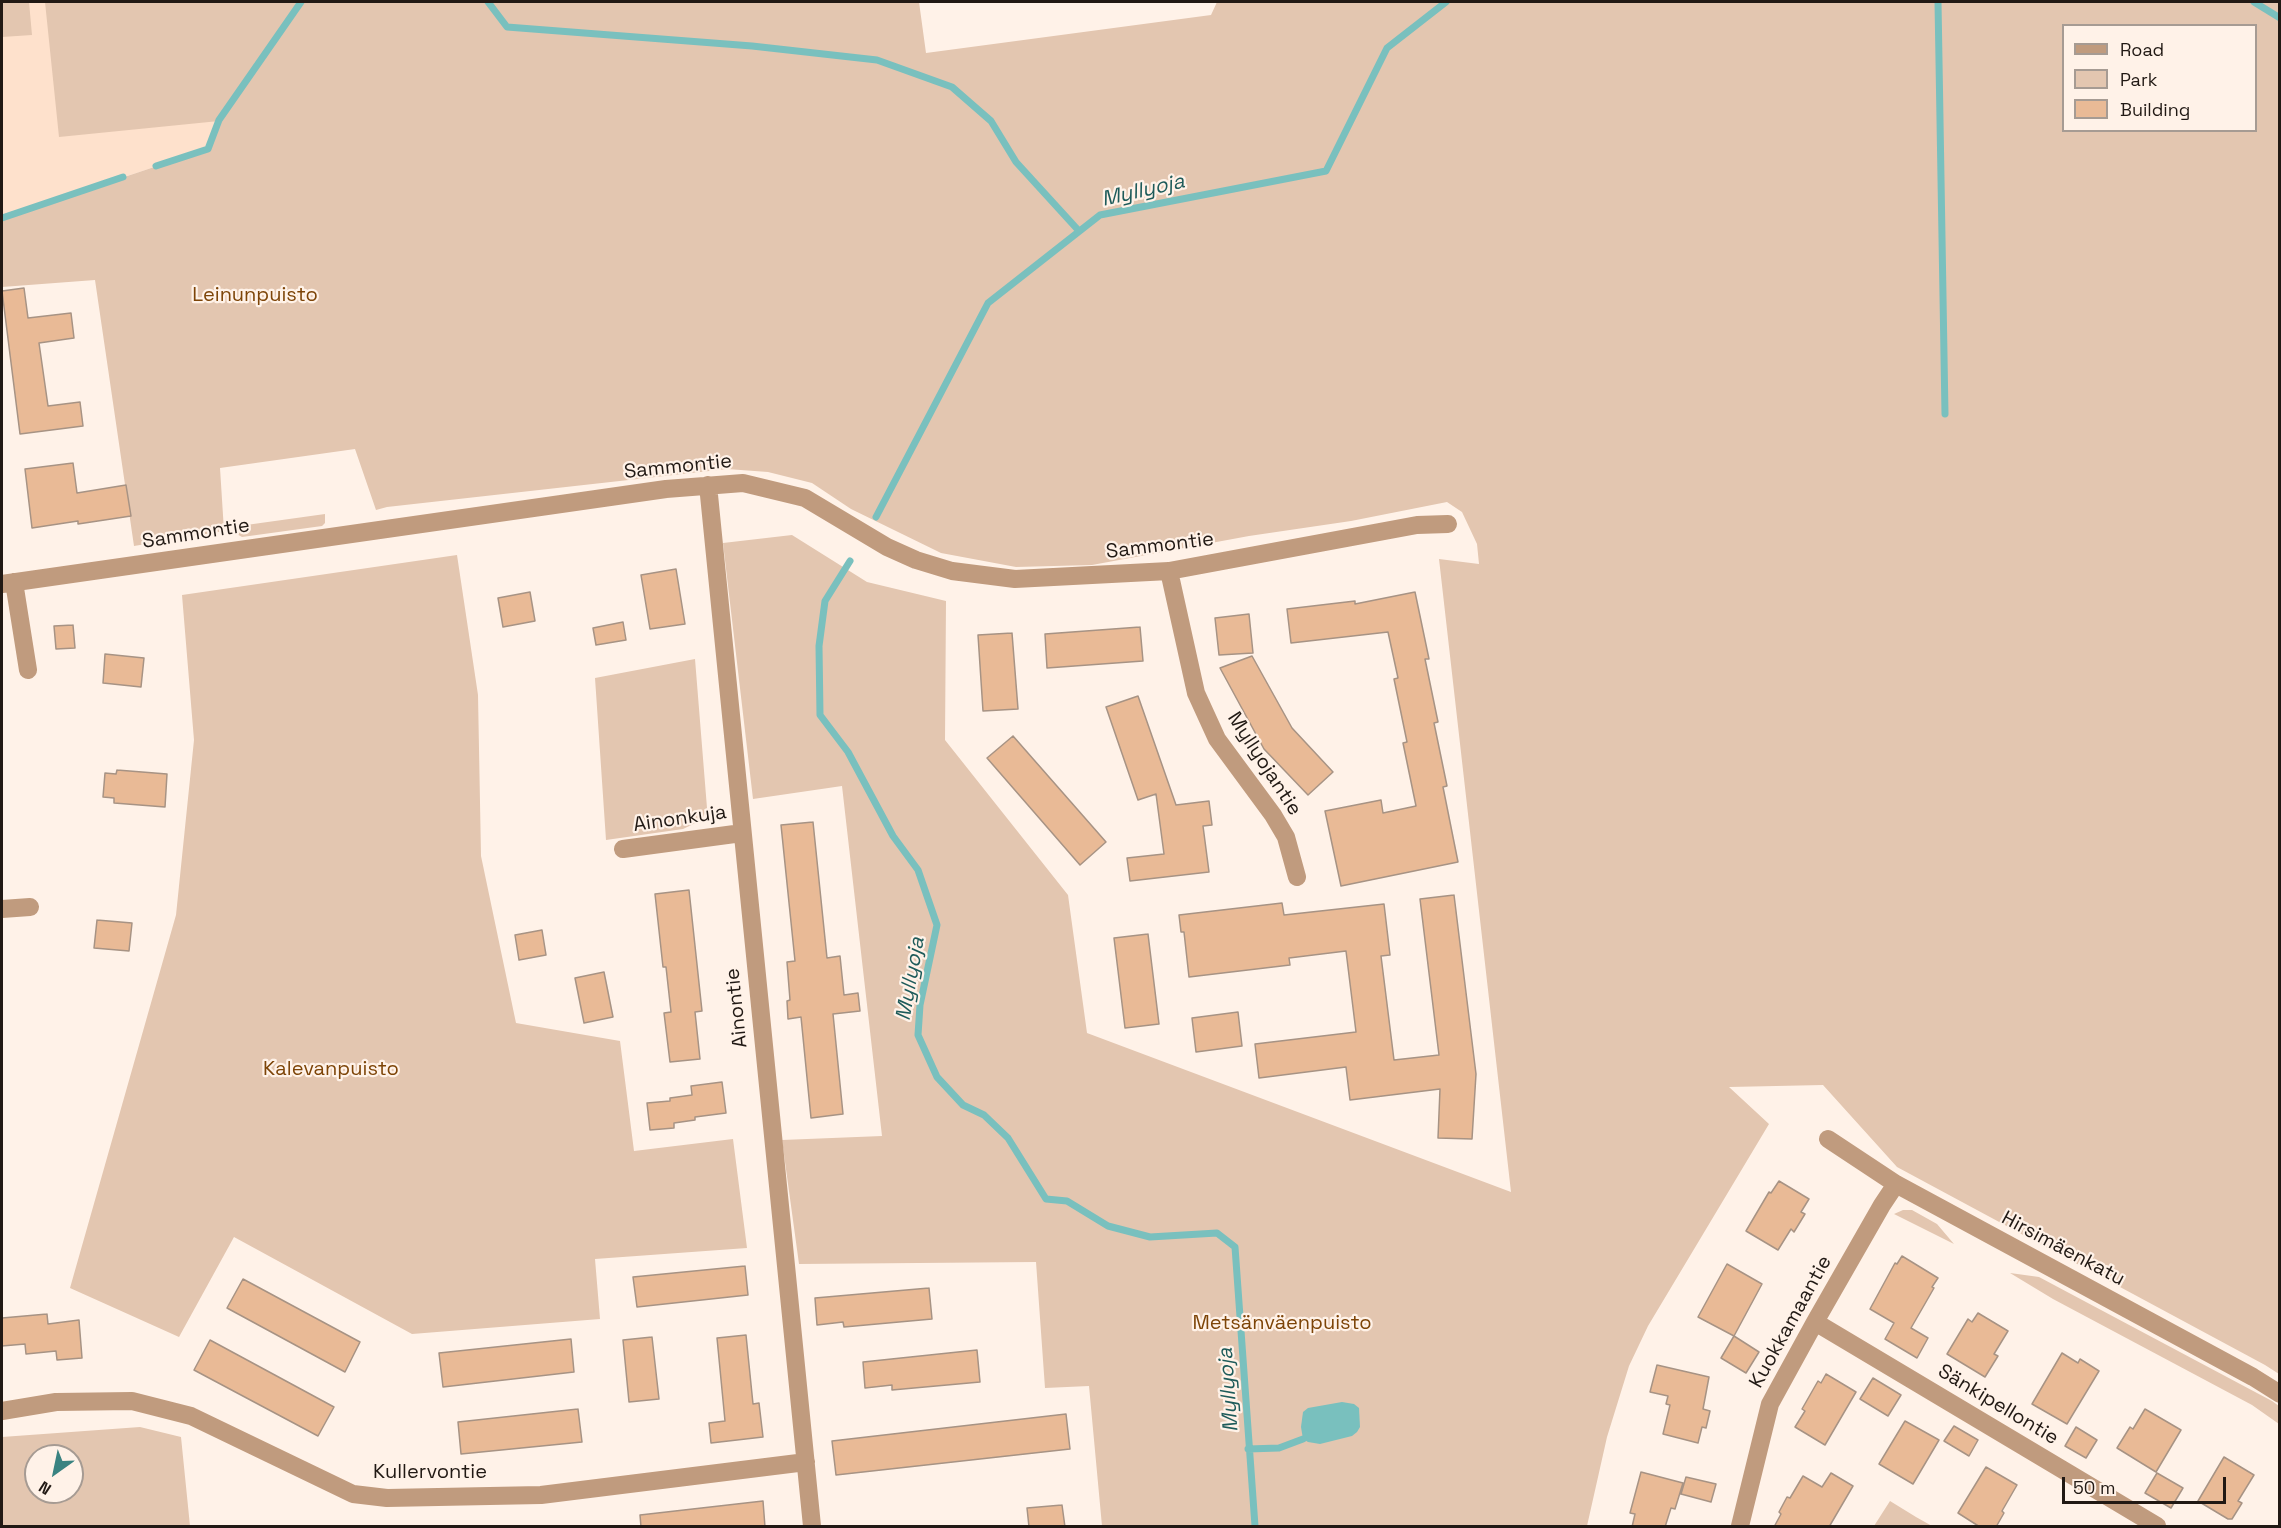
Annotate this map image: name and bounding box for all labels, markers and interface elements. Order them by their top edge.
legend [2062,24,2257,132]
text: Road [2120,38,2164,61]
text: Park [2120,68,2157,91]
text: Building [2120,98,2190,121]
water label: Myllyoja [1099,169,1187,213]
park label: Leinunpuisto [192,284,318,308]
street label: Sammontie [623,449,733,485]
street label: Sammontie [141,514,251,554]
street label: Sammontie [1105,527,1215,565]
street label: Myllyojantie [1222,708,1306,820]
street label: Ainonkuja [632,801,728,837]
water label: Myllyoja [891,935,931,1023]
street label: Ainontie [721,967,753,1049]
park label: Kalevanpuisto [263,1058,399,1082]
street label: Hirsimäenkatu [1997,1206,2129,1292]
street label: Kuokkamaantie [1745,1252,1837,1392]
park label: Metsänväenpuisto [1192,1312,1372,1336]
water label: Myllyoja [1213,1347,1245,1433]
street label: Sänkipellontie [1933,1360,2063,1450]
north arrow [24,1444,84,1504]
street label: Kullervontie [373,1461,487,1485]
scale bar [2065,1465,2228,1503]
text: N [35,1476,55,1500]
text: 50 m [2073,1476,2115,1499]

